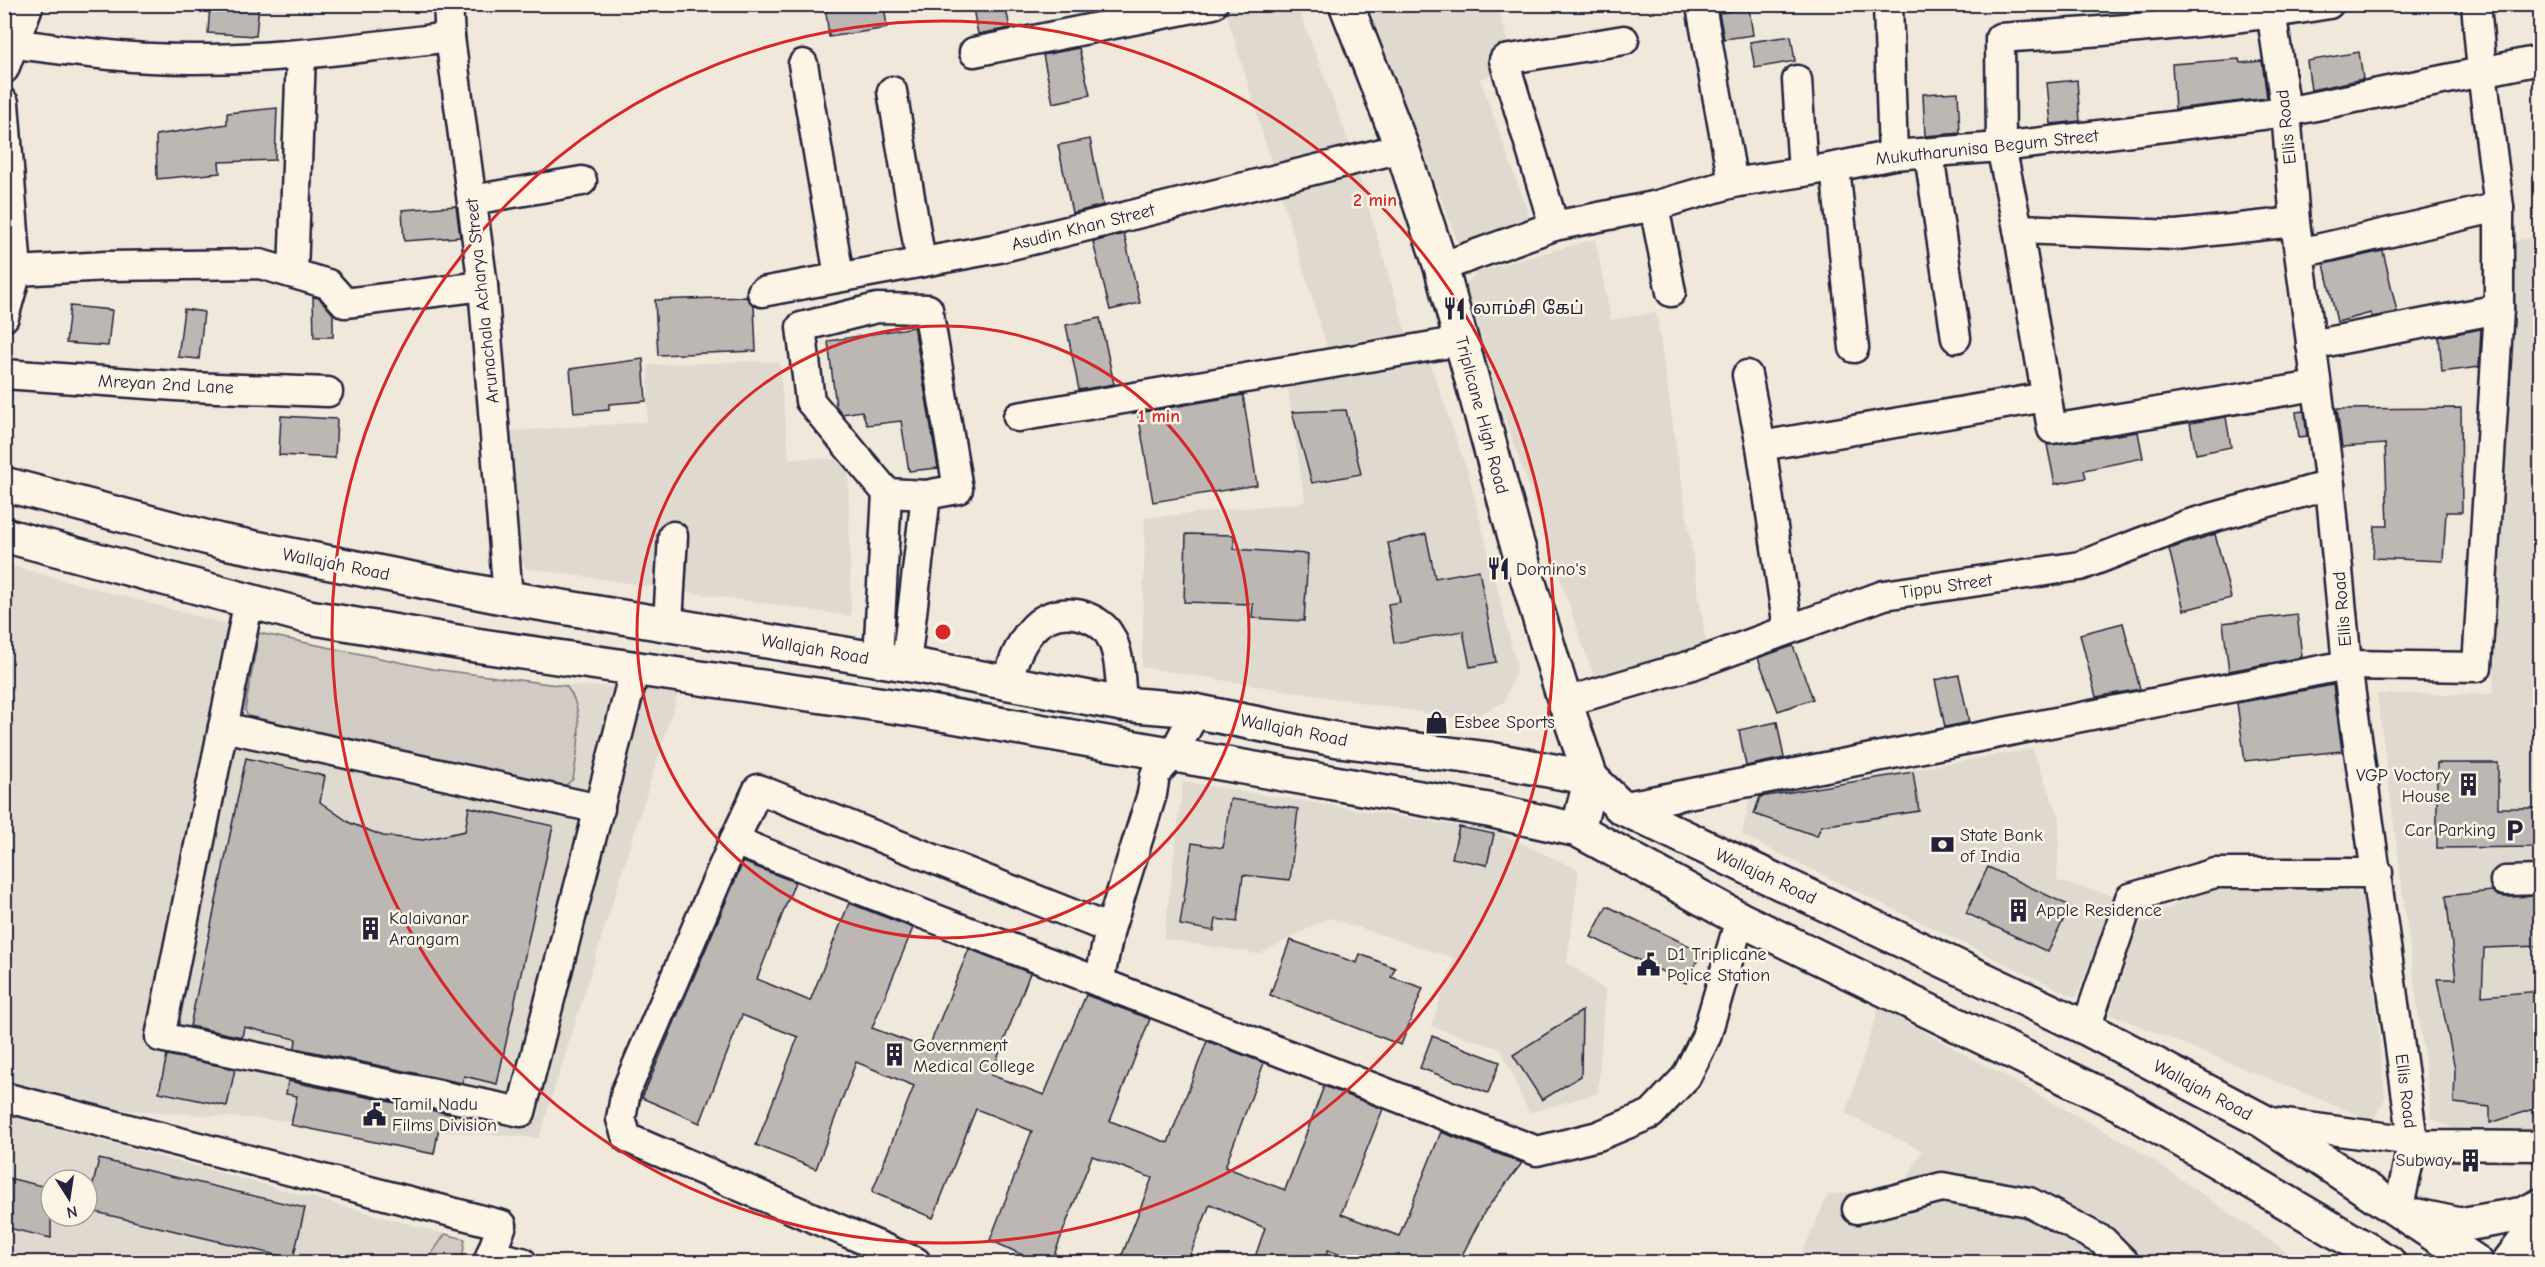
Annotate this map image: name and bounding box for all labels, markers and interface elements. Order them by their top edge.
street label: Ellis Road [2272,88,2301,165]
street label: Mukutharunisa Begum Street [1874,125,2101,170]
text: 2 min [1353,190,1397,211]
street label: Arunachala Acharya Street [461,196,504,405]
street label: Asudin Khan Street [1009,199,1158,255]
restaurant icon: லாம்சி கேப் [1442,295,1468,321]
place label: லாம்சி கேப் [1473,298,1584,319]
street label: Triplicane High Road [1450,334,1513,496]
street label: Mreyan 2nd Lane [98,370,234,399]
text: 1 min [1138,406,1180,427]
street label: Wallajah Road [280,544,391,585]
restaurant icon: Domino's [1485,556,1511,582]
place label: Domino's [1516,559,1586,580]
street label: Tippu Street [1899,570,1994,603]
street label: Ellis Road [2329,571,2356,647]
centre of rings [933,622,953,642]
street label: Wallajah Road [759,630,870,669]
shop icon: Esbee Sports [1423,709,1449,735]
street label: Wallajah Road [1238,710,1349,751]
place label: Esbee Sports [1454,712,1555,733]
place label: VGP Voctory House [2356,765,2451,807]
building icon: VGP Voctory House [2455,772,2481,798]
parking icon: Car Parking [2501,817,2527,843]
place label: Car Parking [2404,820,2496,841]
place label: State Bank of India [1960,825,2043,867]
bank icon: State Bank of India [1929,832,1955,858]
street label: Wallajah Road [1712,844,1820,909]
building icon: Apple Residence [2005,897,2031,923]
place label: Apple Residence [2036,900,2162,921]
place label: Kalaivanar Arangam [389,908,469,950]
building icon: Kalaivanar Arangam [358,915,384,941]
place label: D1 Triplicane Police Station [1667,944,1770,986]
public building icon: D1 Triplicane Police Station [1636,951,1662,977]
place label: Government Medical College [913,1035,1035,1077]
building icon: Government Medical College [882,1042,908,1068]
street label: Ellis Road [2391,1052,2421,1130]
street label: Wallajah Road [2150,1056,2256,1125]
place label: Tamil Nadu Films Division [392,1094,497,1136]
public building icon: Tamil Nadu Films Division [361,1101,387,1127]
building icon: Subway [2457,1147,2483,1173]
place label: Subway [2396,1150,2453,1171]
north arrow [39,1168,99,1228]
text: N [65,1202,79,1222]

